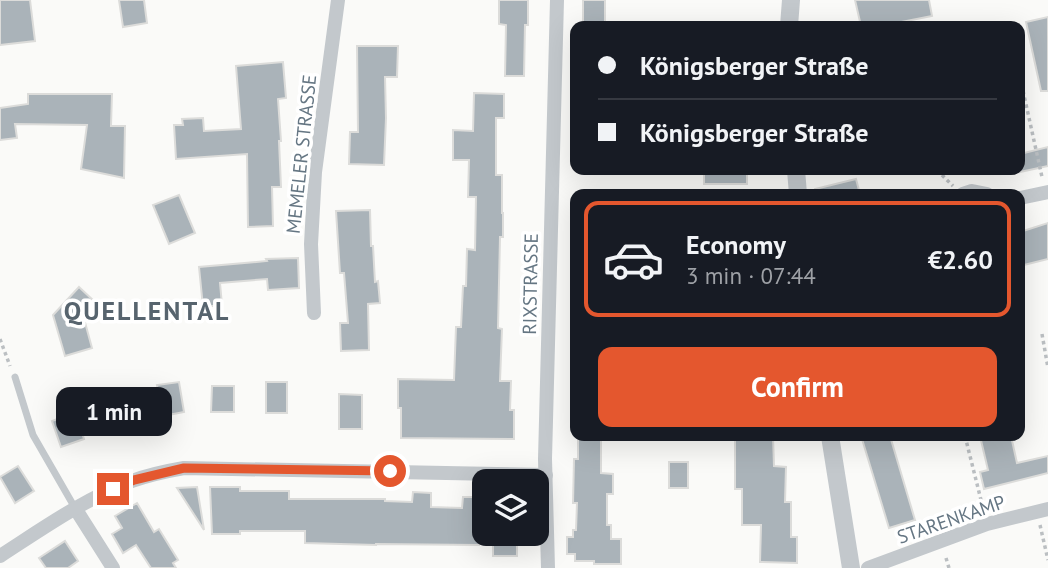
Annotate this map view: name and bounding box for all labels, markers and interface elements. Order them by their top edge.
text: Königsberger Straße [640,49,869,82]
street label: MEMELER STRASSE [281,73,321,235]
text: Königsberger Straße [640,116,869,149]
icon: car [602,228,665,291]
text: Economy [686,228,786,261]
street label: RIXSTRASSE [517,233,543,335]
text: €2.60 [928,243,993,276]
text: 3 min · 07:44 [686,261,816,290]
district label: QUELLENTAL [64,294,230,327]
button: Confirm [598,347,997,427]
callout: 1 min [55,388,171,436]
text: 1 min [86,397,142,426]
route start [374,455,406,487]
map controls [472,469,549,546]
button: layers [472,469,549,546]
route end [97,473,129,505]
street label: STARENKAMP [894,489,1008,549]

